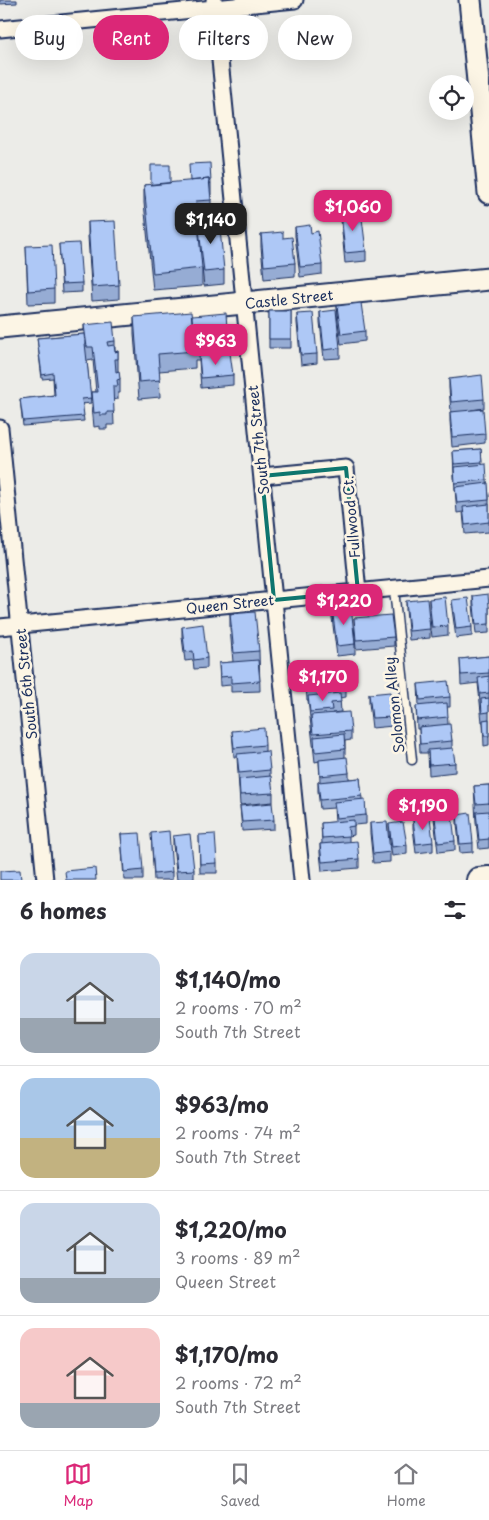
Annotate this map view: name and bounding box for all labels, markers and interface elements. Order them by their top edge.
chip: Buy [15,15,83,60]
chip: Rent [93,15,169,60]
chip: Filters [179,15,268,60]
chip: New [278,15,352,60]
map controls [429,75,474,120]
button: locate [429,75,474,120]
pin: $1,060 [312,190,394,232]
text: $1,060 [325,194,381,218]
pin: $1,140 [170,202,252,245]
text: $1,140 [186,207,236,231]
street label: Castle Street [244,284,334,314]
pin: $963 [186,324,246,366]
text: $963 [195,328,237,352]
street label: South 7th Street [242,384,274,496]
street label: Fullwood Ct. [337,475,365,559]
pin: $1,220 [303,584,385,626]
text: $1,220 [316,588,372,612]
street label: Queen Street [185,589,275,619]
street label: South 6th Street [10,627,42,741]
street label: Solomon Alley [378,656,410,754]
pin: $1,170 [282,660,364,702]
text: $1,170 [299,664,347,688]
pin: $1,190 [382,788,464,831]
text: $1,190 [399,793,448,817]
text: 6 homes [20,894,106,926]
icon: filters [441,896,469,924]
text: $1,140/mo [175,963,281,995]
icon: home [60,973,120,1033]
text: 2 rooms · 70 m² [175,995,302,1019]
text: South 7th Street [175,1019,300,1043]
text: $963/mo [175,1088,269,1120]
icon: home [60,1098,120,1158]
text: 2 rooms · 74 m² [175,1120,301,1144]
text: South 7th Street [175,1144,300,1168]
text: $1,220/mo [175,1213,287,1245]
icon: home [60,1223,120,1283]
text: 3 rooms · 89 m² [175,1245,300,1269]
text: Queen Street [175,1269,276,1293]
text: $1,170/mo [175,1338,278,1370]
icon: home [60,1348,120,1408]
text: 2 rooms · 72 m² [175,1370,302,1394]
text: South 7th Street [175,1394,300,1418]
tab: Map [63,1460,93,1511]
tab: Saved [220,1460,260,1511]
tab: Home [387,1460,426,1511]

